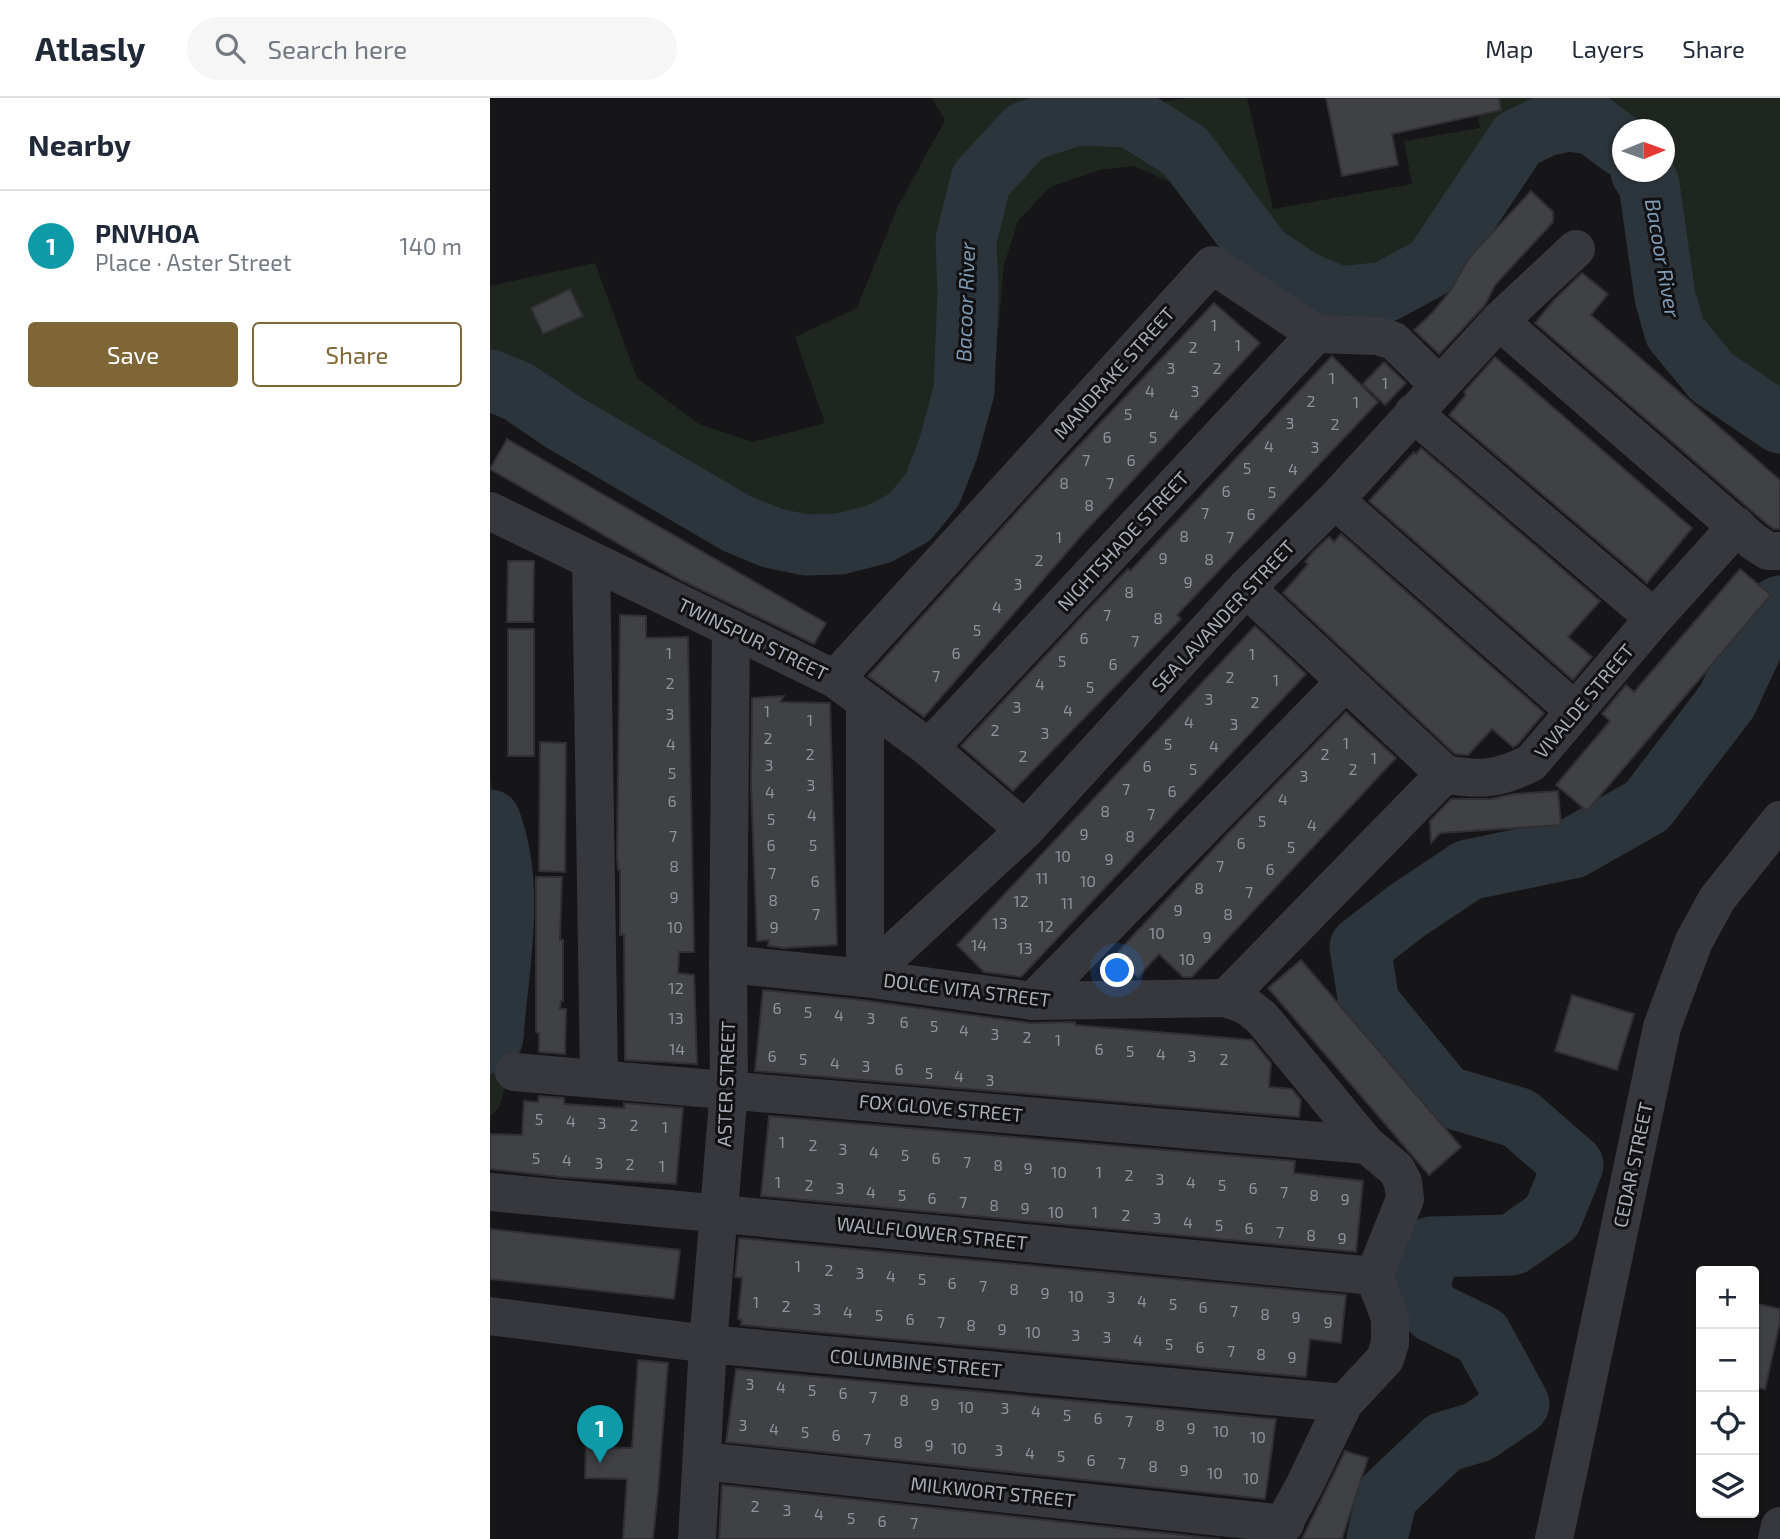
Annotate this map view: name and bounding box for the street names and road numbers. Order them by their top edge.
street label: MANDRAKE STREET [1048,302,1179,443]
street label: NIGHTSHADE STREET [1052,466,1193,615]
street label: SEA LAVANDER STREET [1146,535,1299,696]
street label: TWINSPUR STREET [675,592,832,685]
street label: VIVALDE STREET [1529,639,1638,763]
street label: DOLCE VITA STREET [882,968,1052,1011]
street label: ASTER STREET [712,1021,739,1147]
street label: FOX GLOVE STREET [858,1089,1024,1126]
street label: CEDAR STREET [1608,1100,1657,1230]
street label: WALLFLOWER STREET [836,1211,1029,1254]
street label: COLUMBINE STREET [829,1344,1003,1381]
street label: MILKWORT STREET [910,1471,1077,1512]

